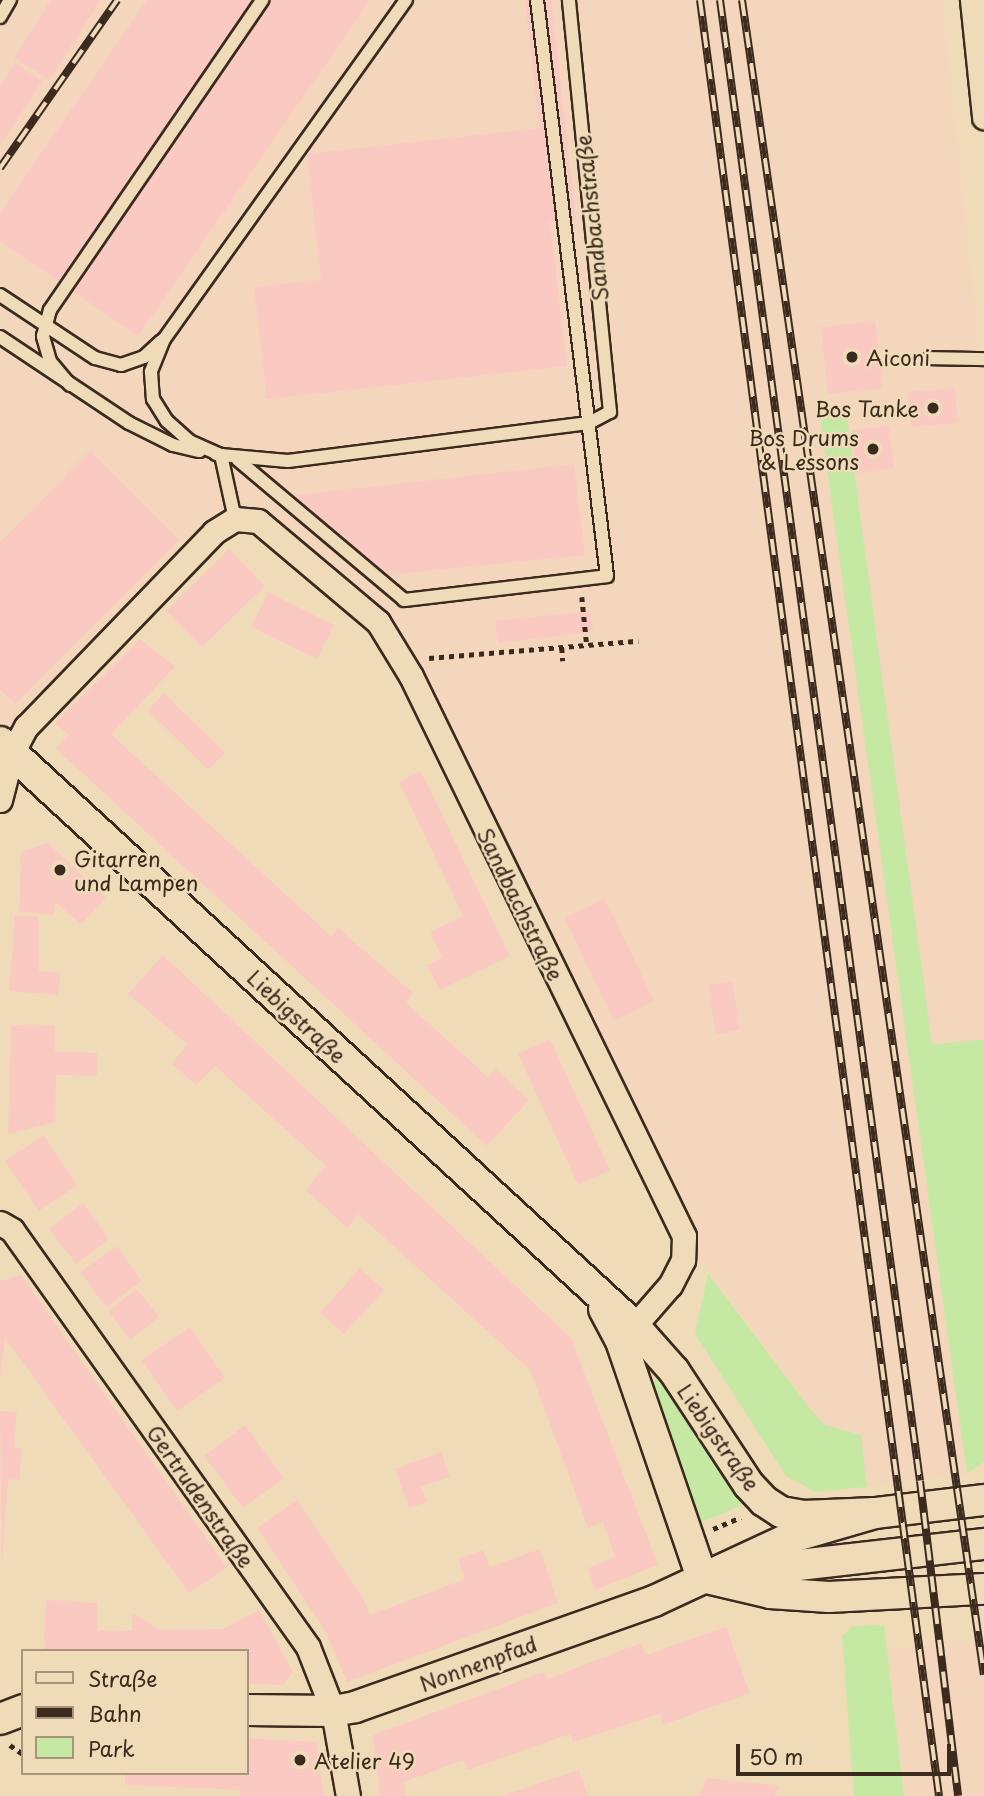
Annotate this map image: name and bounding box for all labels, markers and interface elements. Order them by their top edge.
street label: Sandbachstraße [570,134,612,302]
place label: Aiconi [866,344,930,370]
marker: Aiconi [844,349,860,365]
place label: Bos Tanke [815,395,919,421]
marker: Bos Tanke [925,400,941,416]
place label: Bos Drums & Lessons [749,424,859,474]
marker: Bos Drums & Lessons [865,441,881,457]
street label: Sandbachstraße [473,823,569,985]
place label: Gitarren und Lampen [74,845,199,895]
marker: Gitarren und Lampen [52,862,68,878]
street label: Liebigstraße [243,964,351,1068]
street label: Liebigstraße [673,1379,765,1495]
street label: Gertrudenstraße [142,1420,260,1572]
street label: Nonnenpfad [416,1630,540,1696]
legend [21,1649,248,1775]
text: Straße [88,1662,157,1694]
text: Bahn [88,1697,142,1729]
scale bar [739,1730,954,1774]
text: Park [88,1732,135,1764]
text: 50 m [749,1740,803,1772]
place label: Atelier 49 [314,1747,414,1773]
marker: Atelier 49 [292,1752,308,1768]

